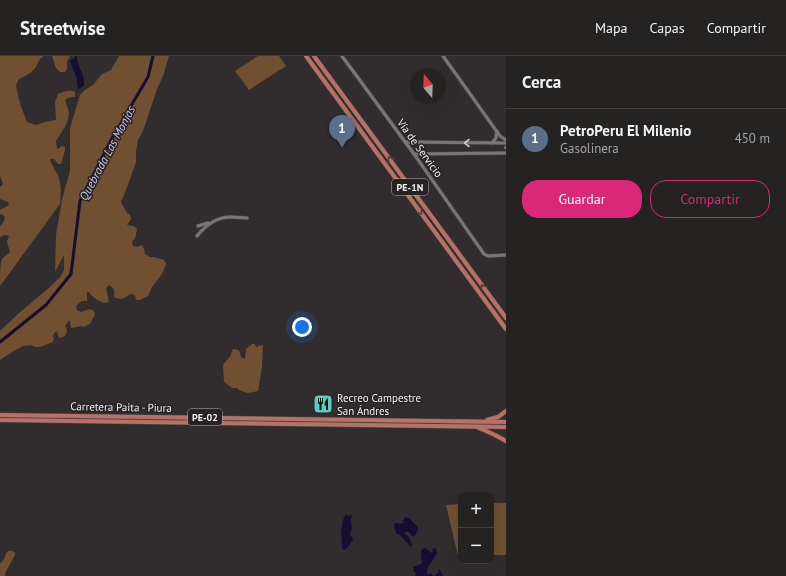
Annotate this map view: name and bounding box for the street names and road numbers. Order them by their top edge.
street label: Vía de Servicio [394,115,446,180]
road number: PE-1N [392,179,428,195]
street label: Carretera Paita - Piura [70,399,172,415]
road number: PE-02 [188,409,222,425]

